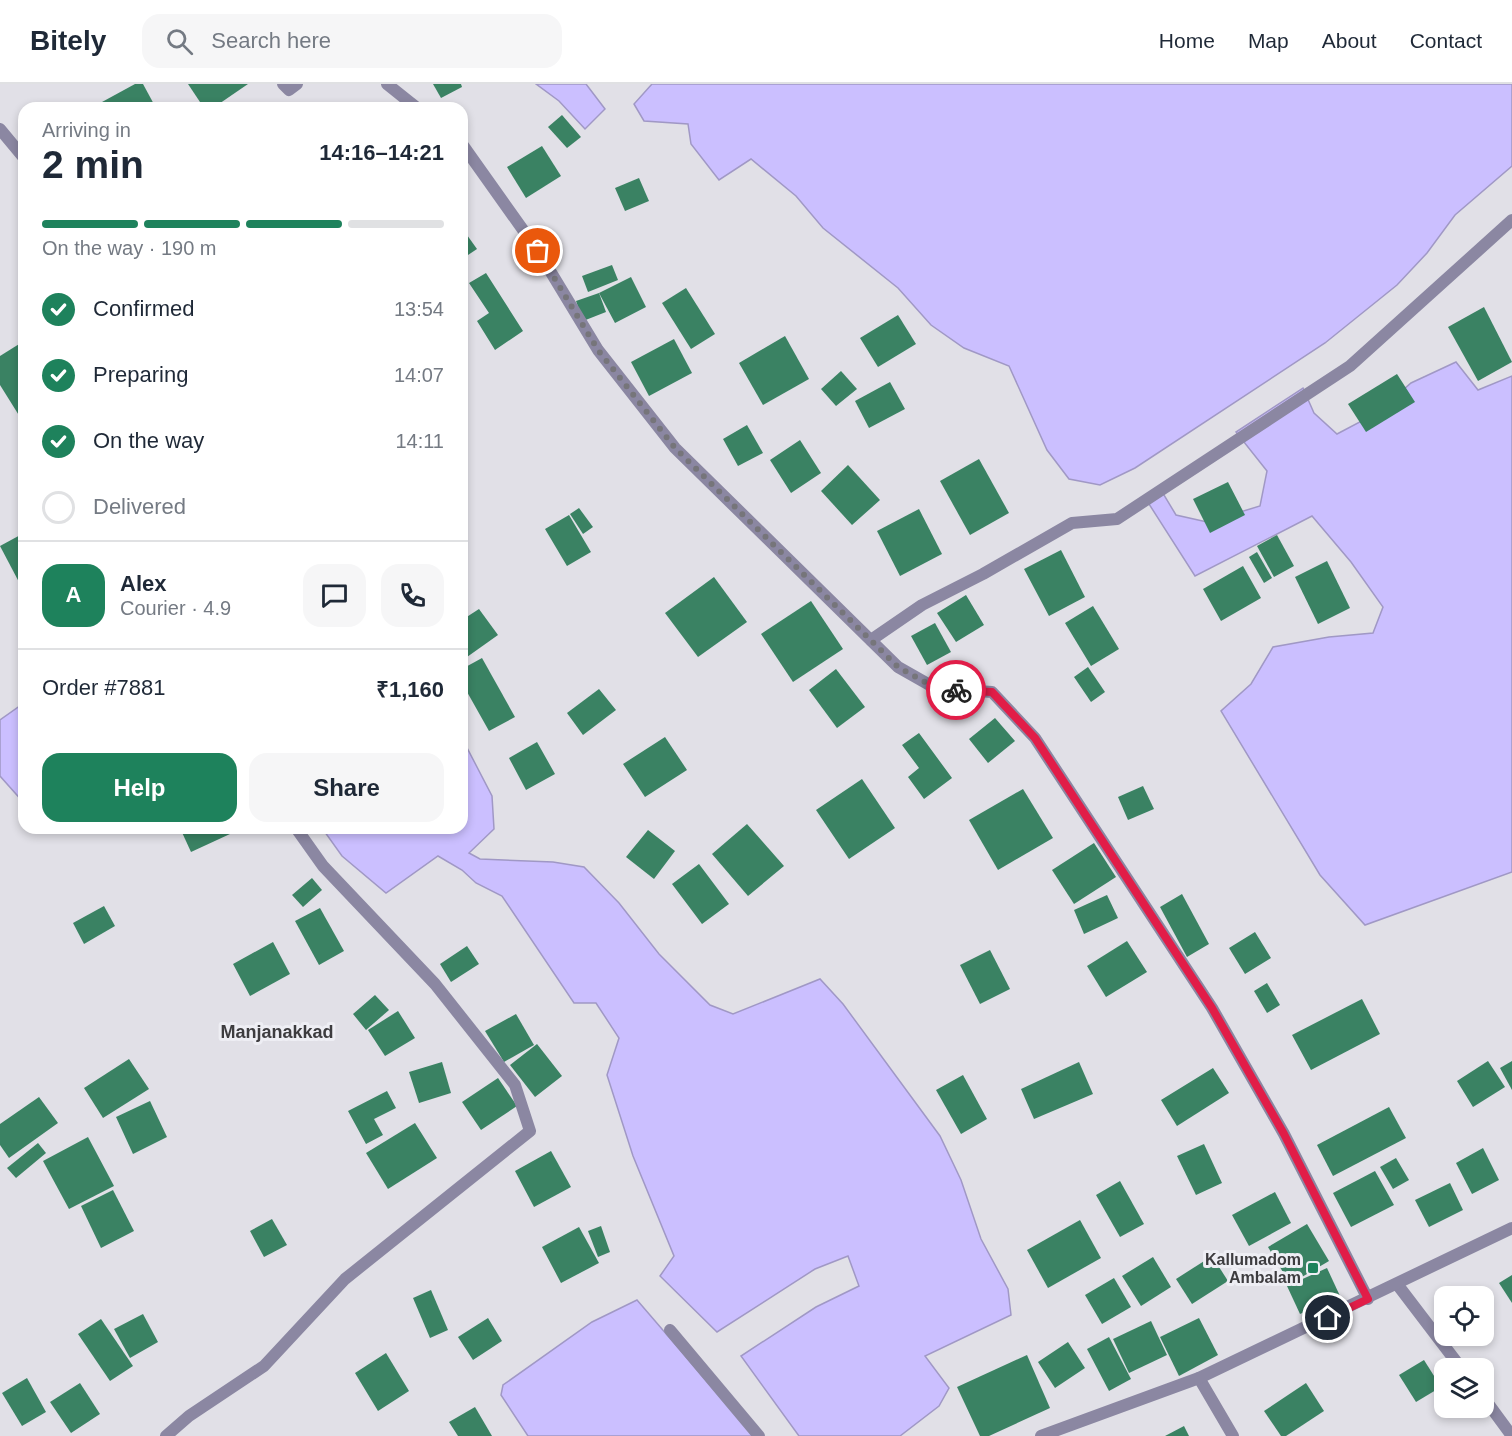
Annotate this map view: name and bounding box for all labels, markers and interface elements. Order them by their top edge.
search box [142,14,562,68]
text: Bitely [30,25,106,56]
icon: search [163,25,196,58]
text: Search here [211,28,331,53]
text: Home [1159,29,1215,52]
text: Map [1248,29,1289,52]
text: About [1322,29,1377,52]
text: Contact [1410,29,1482,52]
text: Arriving in [42,119,131,141]
text: 14:16–14:21 [319,140,444,165]
text: 2 min [42,143,144,186]
pin [512,225,563,276]
icon: bag [521,234,554,267]
text: On the way · 190 m [42,237,217,259]
icon: check [42,293,75,326]
text: Confirmed [93,296,194,321]
text: 13:54 [394,298,444,320]
icon: check [42,359,75,392]
text: Preparing [93,362,188,387]
text: 14:07 [394,364,444,386]
icon: check [42,425,75,458]
text: On the way [93,428,204,453]
text: 14:11 [395,430,444,452]
text: Delivered [93,494,186,519]
button: chat [303,564,366,627]
button: phone [381,564,444,627]
text: Alex [120,571,166,596]
text: A [66,582,81,607]
text: Courier · 4.9 [120,597,231,619]
courier [926,660,986,720]
icon: bike [940,674,973,707]
text: Order #7881 [42,675,166,700]
text: ₹1,160 [376,677,444,702]
button: Help [42,753,237,822]
button: Share [249,753,444,822]
district label: Manjanakkad [220,1022,334,1042]
place label: Kallumadom Ambalam [1205,1251,1301,1286]
marker: Kallumadom Ambalam [1306,1261,1320,1275]
map controls [1434,1286,1494,1418]
button: locate [1434,1286,1494,1346]
pin [1302,1292,1353,1343]
icon: home [1311,1301,1344,1334]
button: layers [1434,1358,1494,1418]

